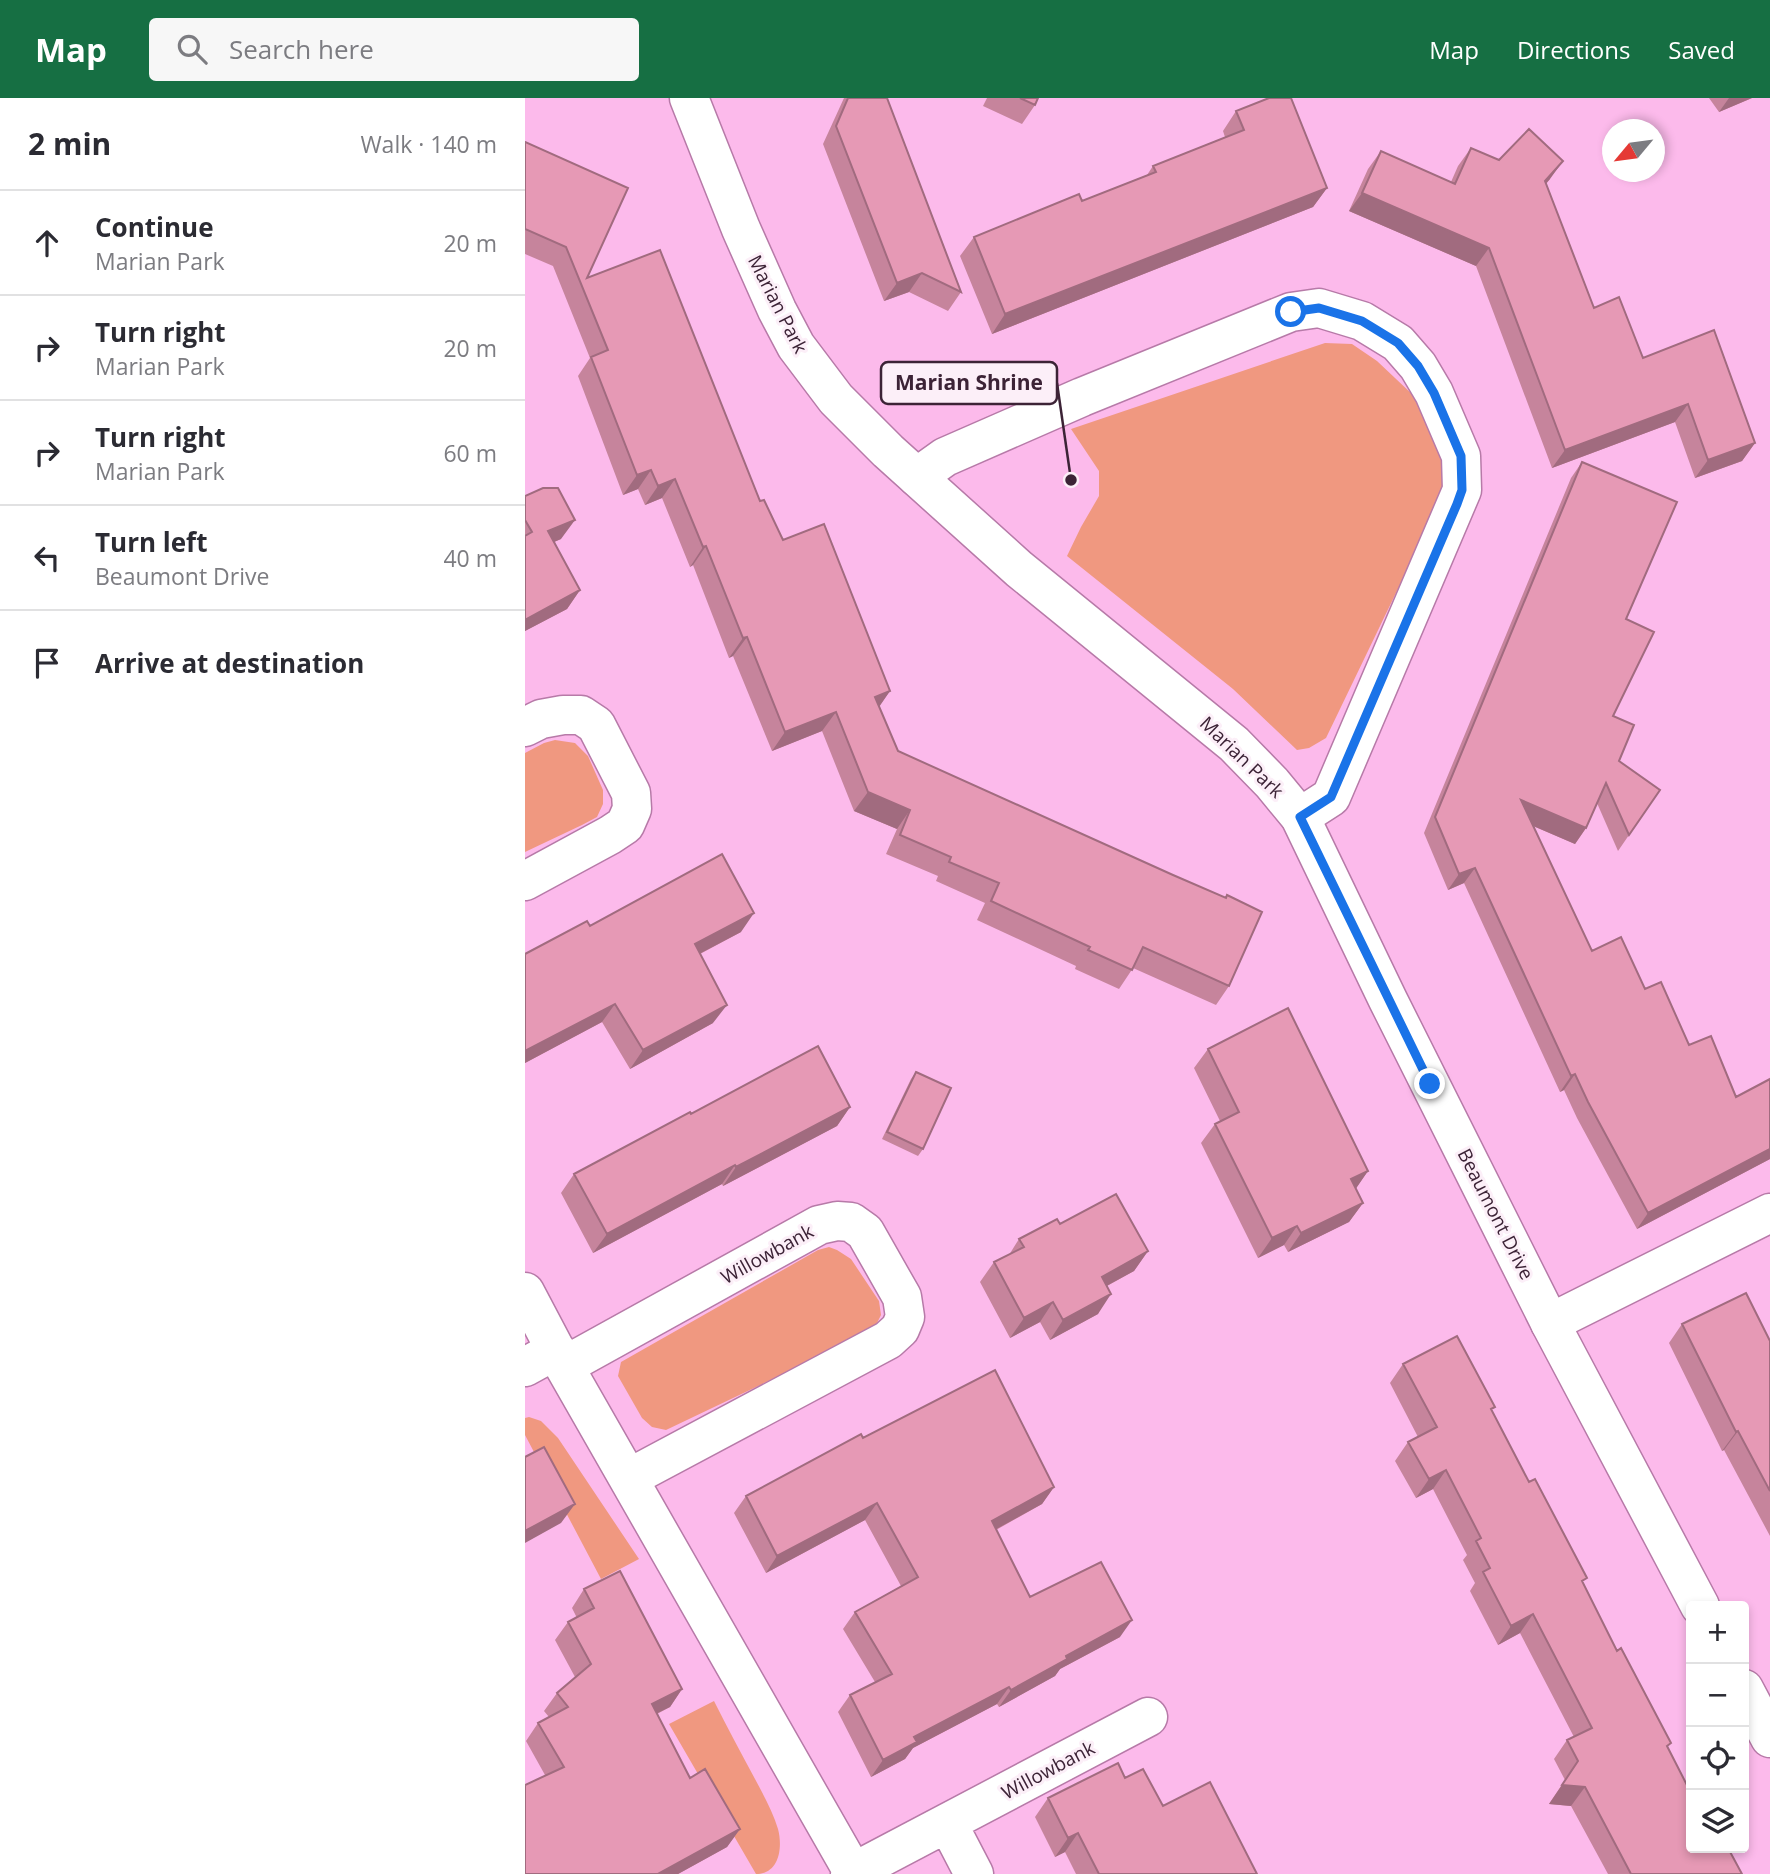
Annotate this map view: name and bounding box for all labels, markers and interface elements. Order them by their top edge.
search box [149,18,639,81]
text: Map [35,27,107,72]
icon: search [173,30,211,68]
text: Search here [229,31,374,67]
text: Map [1429,33,1479,66]
text: Directions [1517,33,1630,66]
text: Saved [1668,33,1735,66]
north arrow [1602,119,1665,182]
text: 2 min [28,123,111,164]
text: Walk · 140 m [360,128,497,160]
text: Continue [95,209,214,245]
icon: ahead [28,224,66,262]
text: 20 m [443,227,497,259]
text: Marian Park [95,245,225,277]
street label: Marian Park [742,250,814,358]
route start [1275,296,1306,327]
text: Turn right [95,314,226,350]
icon: right [28,329,66,367]
text: 20 m [443,332,497,364]
text: Marian Park [95,350,225,382]
callout: Marian Shrine [881,362,1057,404]
text: Marian Shrine [895,368,1043,396]
text: Turn right [95,419,226,455]
icon: right [28,434,66,472]
text: 60 m [443,437,497,469]
text: Marian Park [95,455,225,487]
text: Turn left [95,524,207,560]
icon: left [28,539,66,577]
text: 40 m [443,542,497,574]
text: Beaumont Drive [95,560,269,592]
icon: arrive [28,644,66,682]
text: Arrive at destination [95,645,364,681]
street label: Marian Park [1194,710,1290,804]
route end [1414,1068,1445,1099]
street label: Beaumont Drive [1452,1144,1540,1284]
street label: Willowbank [716,1218,818,1290]
map controls [1686,1601,1749,1853]
button: + [1686,1601,1749,1664]
button: − [1686,1664,1749,1727]
button: locate [1686,1727,1749,1790]
street label: Willowbank [997,1735,1099,1805]
button: layers [1686,1790,1749,1853]

